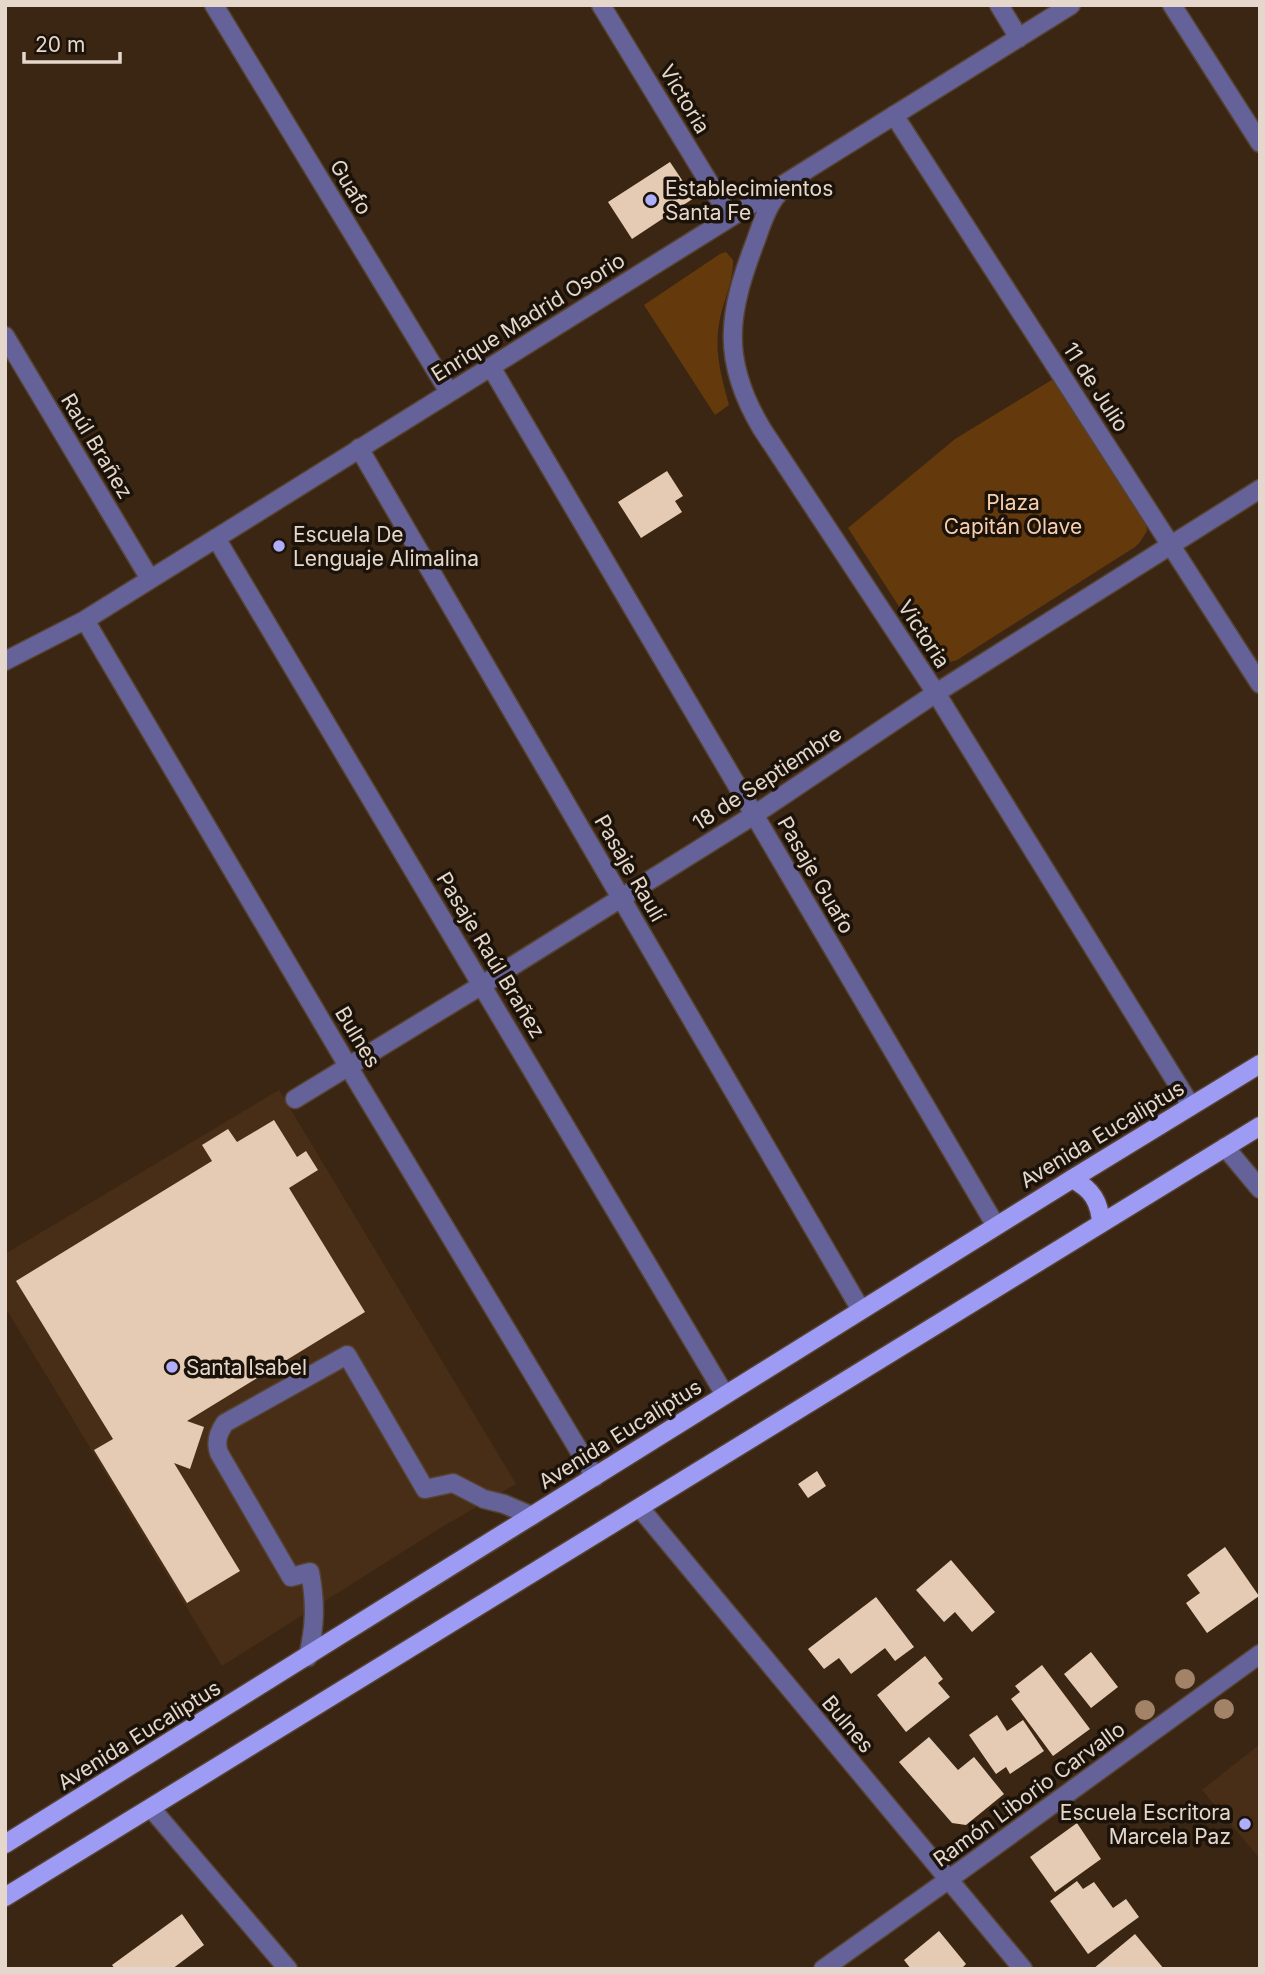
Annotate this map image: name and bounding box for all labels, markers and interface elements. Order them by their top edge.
scale bar [24,21,121,65]
text: 20 m [35,32,85,57]
street label: Victoria [655,60,715,138]
street label: Guafo [325,155,377,219]
place label: Establecimientos Santa Fe [665,176,833,225]
marker: Establecimientos Santa Fe [643,192,659,208]
street label: Enrique Madrid Osorio [427,247,629,387]
street label: 11 de Julio [1058,338,1134,436]
street label: Raúl Brañez [56,389,138,503]
park label: Plaza Capitán Olave [944,490,1082,539]
place label: Escuela De Lenguaje Alimalina [293,522,479,571]
marker: Escuela De Lenguaje Alimalina [271,538,287,554]
street label: Victoria [893,595,955,673]
street label: 18 de Septiembre [688,721,846,835]
street label: Pasaje Raulí [589,810,671,927]
street label: Pasaje Guafo [772,812,860,938]
street label: Pasaje Raúl Brañez [432,867,550,1043]
street label: Bulnes [330,1002,386,1072]
street label: Avenida Eucaliptus [1015,1075,1189,1193]
place label: Santa Isabel [186,1355,307,1380]
marker: Santa Isabel [164,1359,180,1375]
street label: Avenida Eucaliptus [534,1374,706,1494]
street label: Avenida Eucaliptus [53,1675,225,1795]
street label: Bulnes [817,1690,879,1758]
street label: Ramón Liborio Carvallo [928,1716,1130,1872]
place label: Escuela Escritora Marcela Paz [1060,1800,1231,1849]
marker: Escuela Escritora Marcela Paz [1237,1816,1253,1832]

